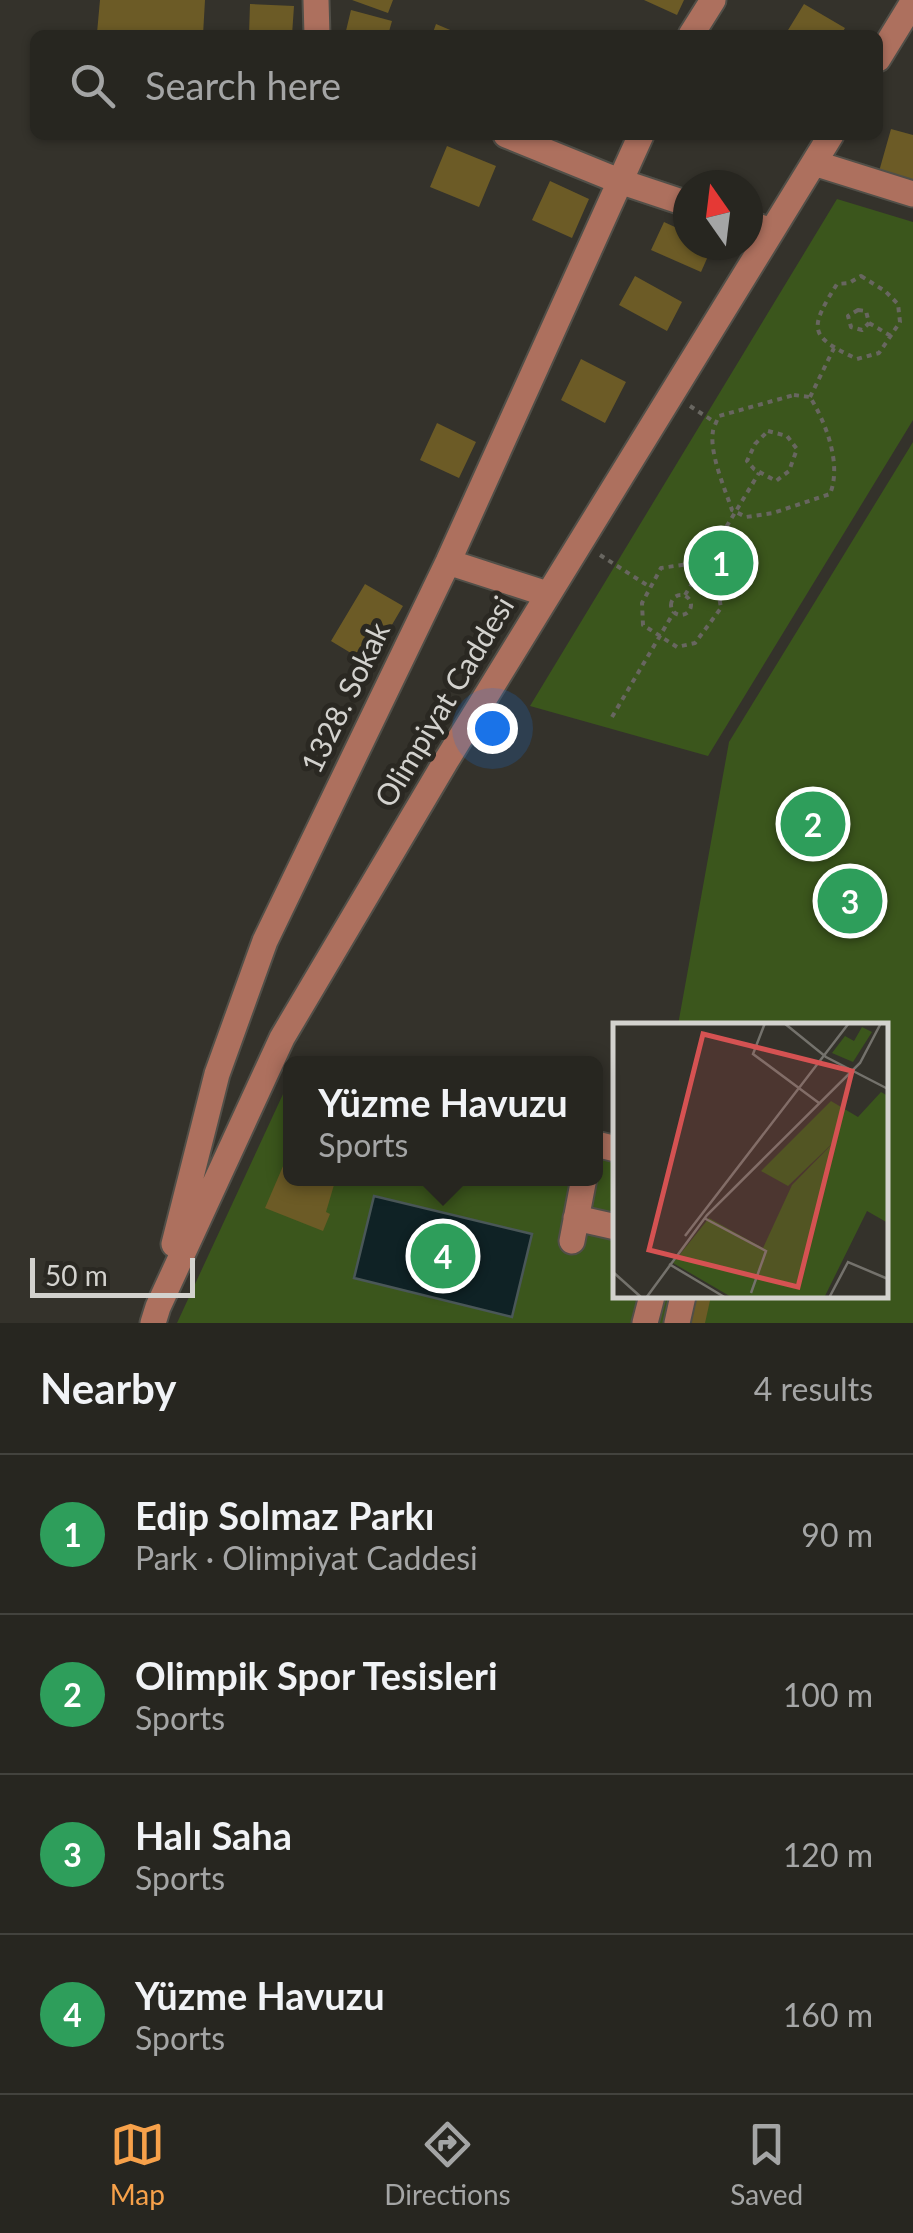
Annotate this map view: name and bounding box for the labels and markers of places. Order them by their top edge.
pin: 1 [688,526,754,600]
pin: 2 [780,786,846,862]
pin: 3 [818,864,882,938]
pin: 4 [410,1218,476,1294]

